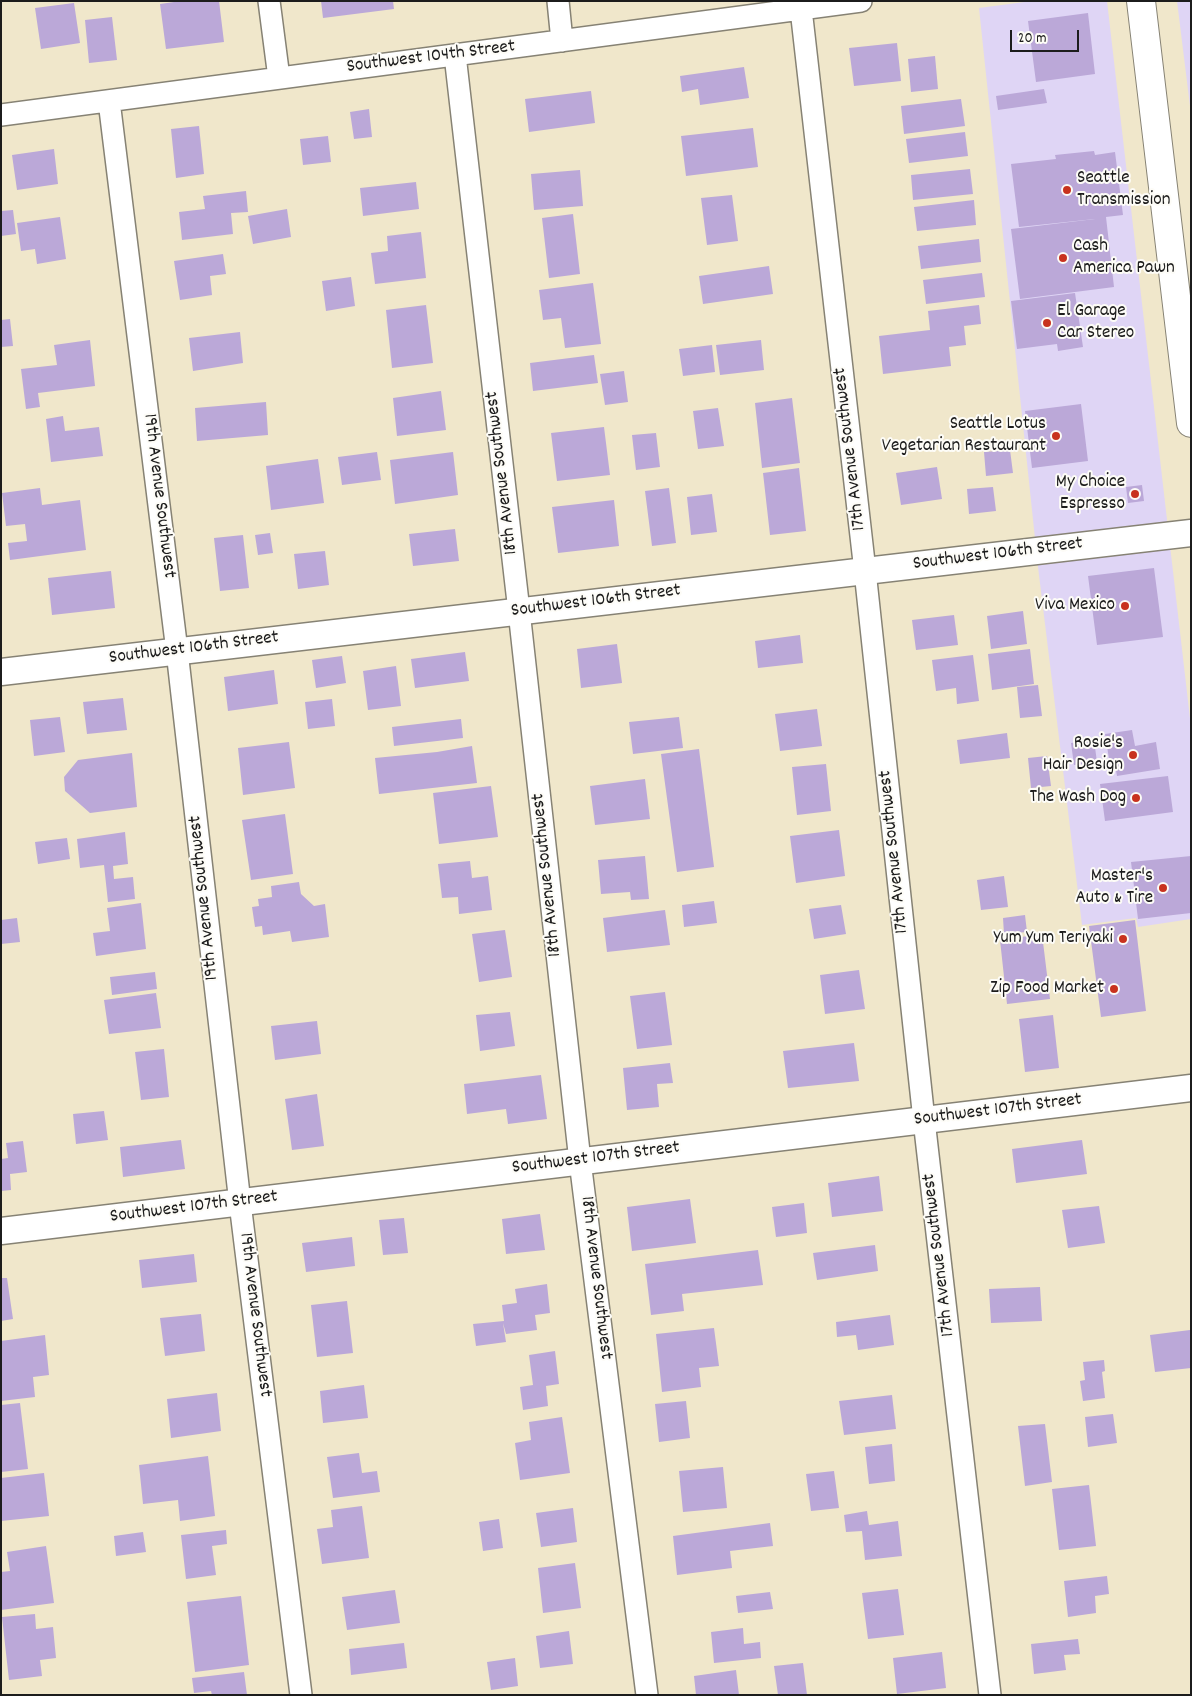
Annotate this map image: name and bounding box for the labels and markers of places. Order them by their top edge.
place label: Seattle Transmission [1077,168,1171,212]
marker: Seattle Transmission [1061,184,1073,196]
place label: Cash America Pawn [1073,236,1175,280]
marker: Cash America Pawn [1057,252,1069,264]
place label: El Garage Car Stereo [1057,301,1134,345]
marker: El Garage Car Stereo [1041,317,1053,329]
place label: Seattle Lotus Vegetarian Restaurant [882,414,1046,458]
marker: Seattle Lotus Vegetarian Restaurant [1050,430,1062,442]
place label: My Choice Espresso [1056,472,1125,516]
marker: My Choice Espresso [1129,488,1141,500]
place label: Viva Mexico [1035,595,1115,617]
marker: Viva Mexico [1119,600,1131,612]
place label: Rosie's Hair Design [1043,733,1123,777]
marker: Rosie's Hair Design [1127,749,1139,761]
place label: The Wash Dog [1030,787,1126,809]
marker: The Wash Dog [1130,792,1142,804]
place label: Master's Auto & Tire [1075,866,1153,910]
marker: Master's Auto & Tire [1157,882,1169,894]
place label: Yum Yum Teriyaki [994,928,1113,950]
marker: Yum Yum Teriyaki [1117,933,1129,945]
place label: Zip Food Market [990,978,1104,1000]
marker: Zip Food Market [1108,983,1120,995]

